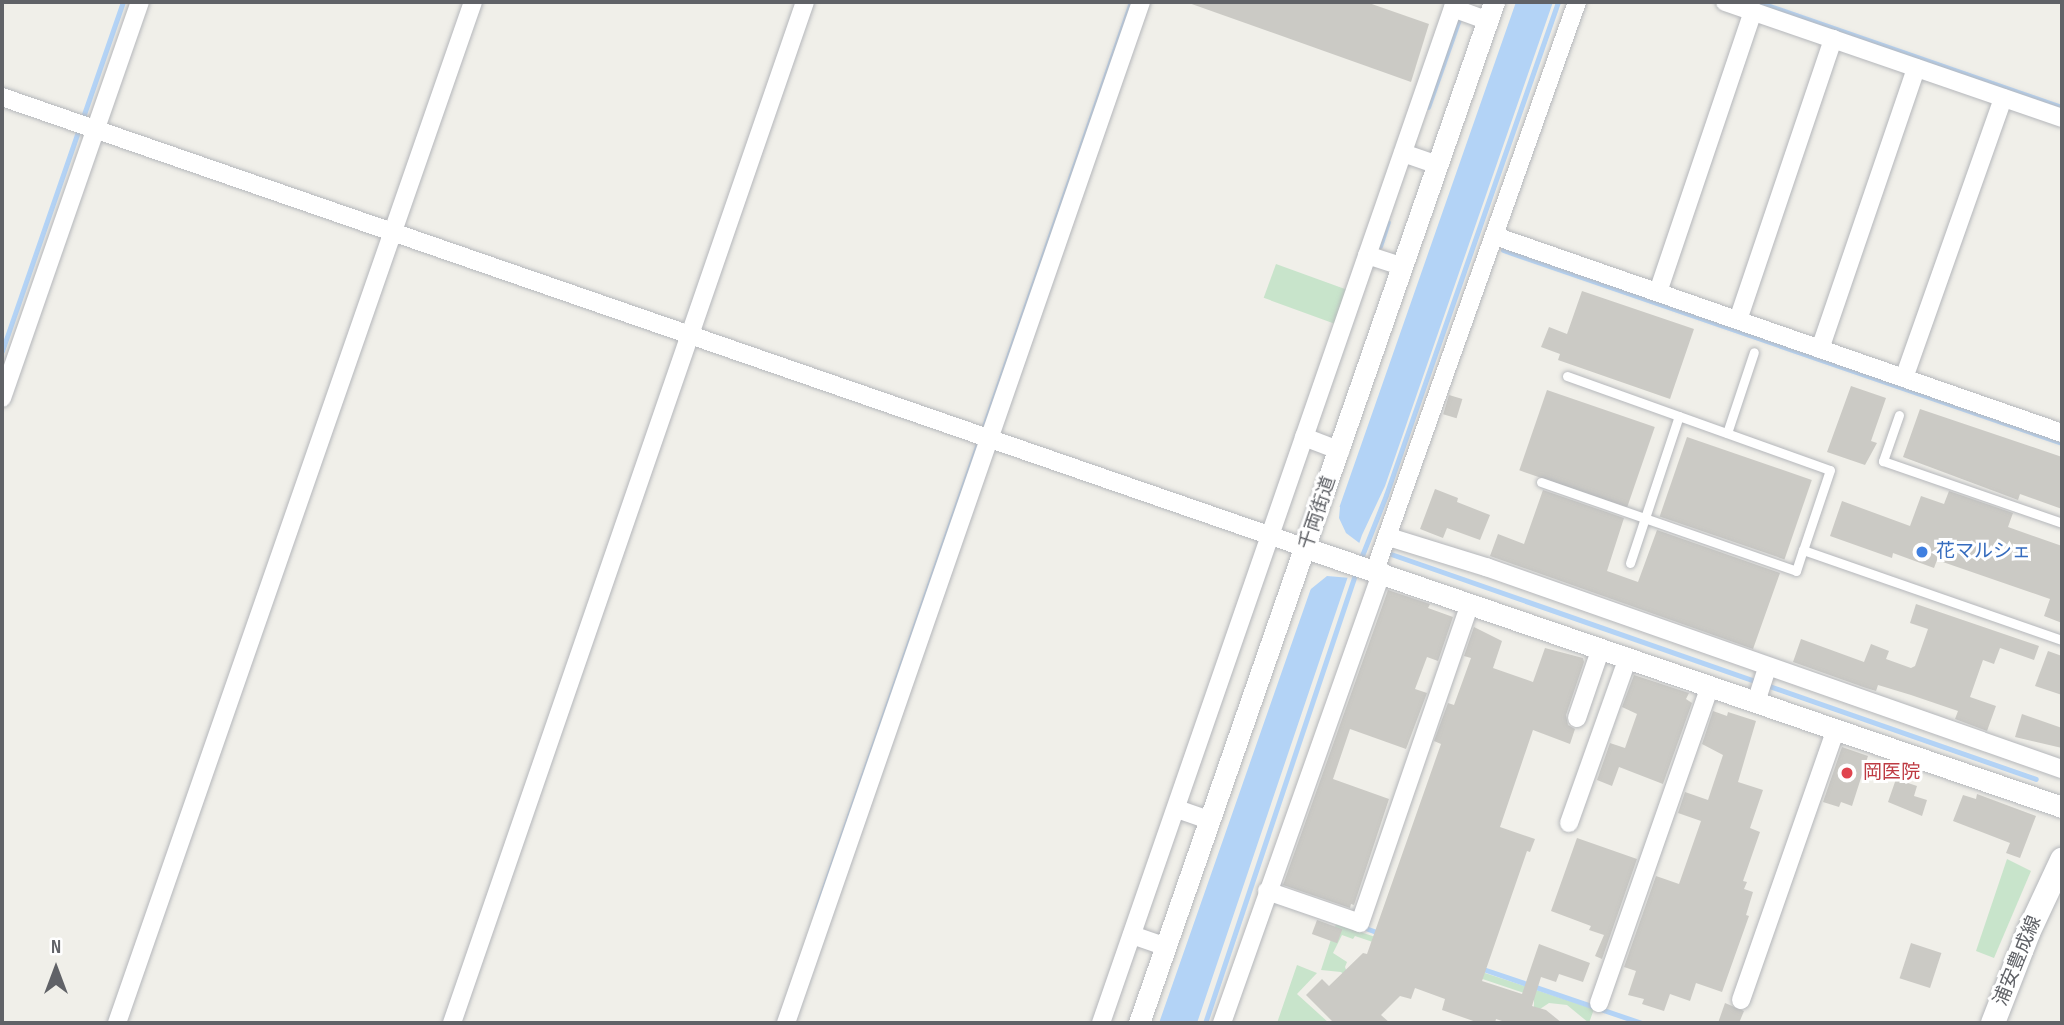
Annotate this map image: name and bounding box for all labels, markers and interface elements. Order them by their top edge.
street label: 千両街道 [1295,473,1341,553]
place label: 花マルシェ [1936,541,2031,563]
marker: 花マルシェ [1914,544,1930,560]
place label: 岡医院 [1863,762,1920,784]
marker: 岡医院 [1837,763,1857,783]
street label: 浦安豊成線 [1990,913,2046,1009]
north arrow [21,934,91,1004]
text: N [51,936,61,959]

